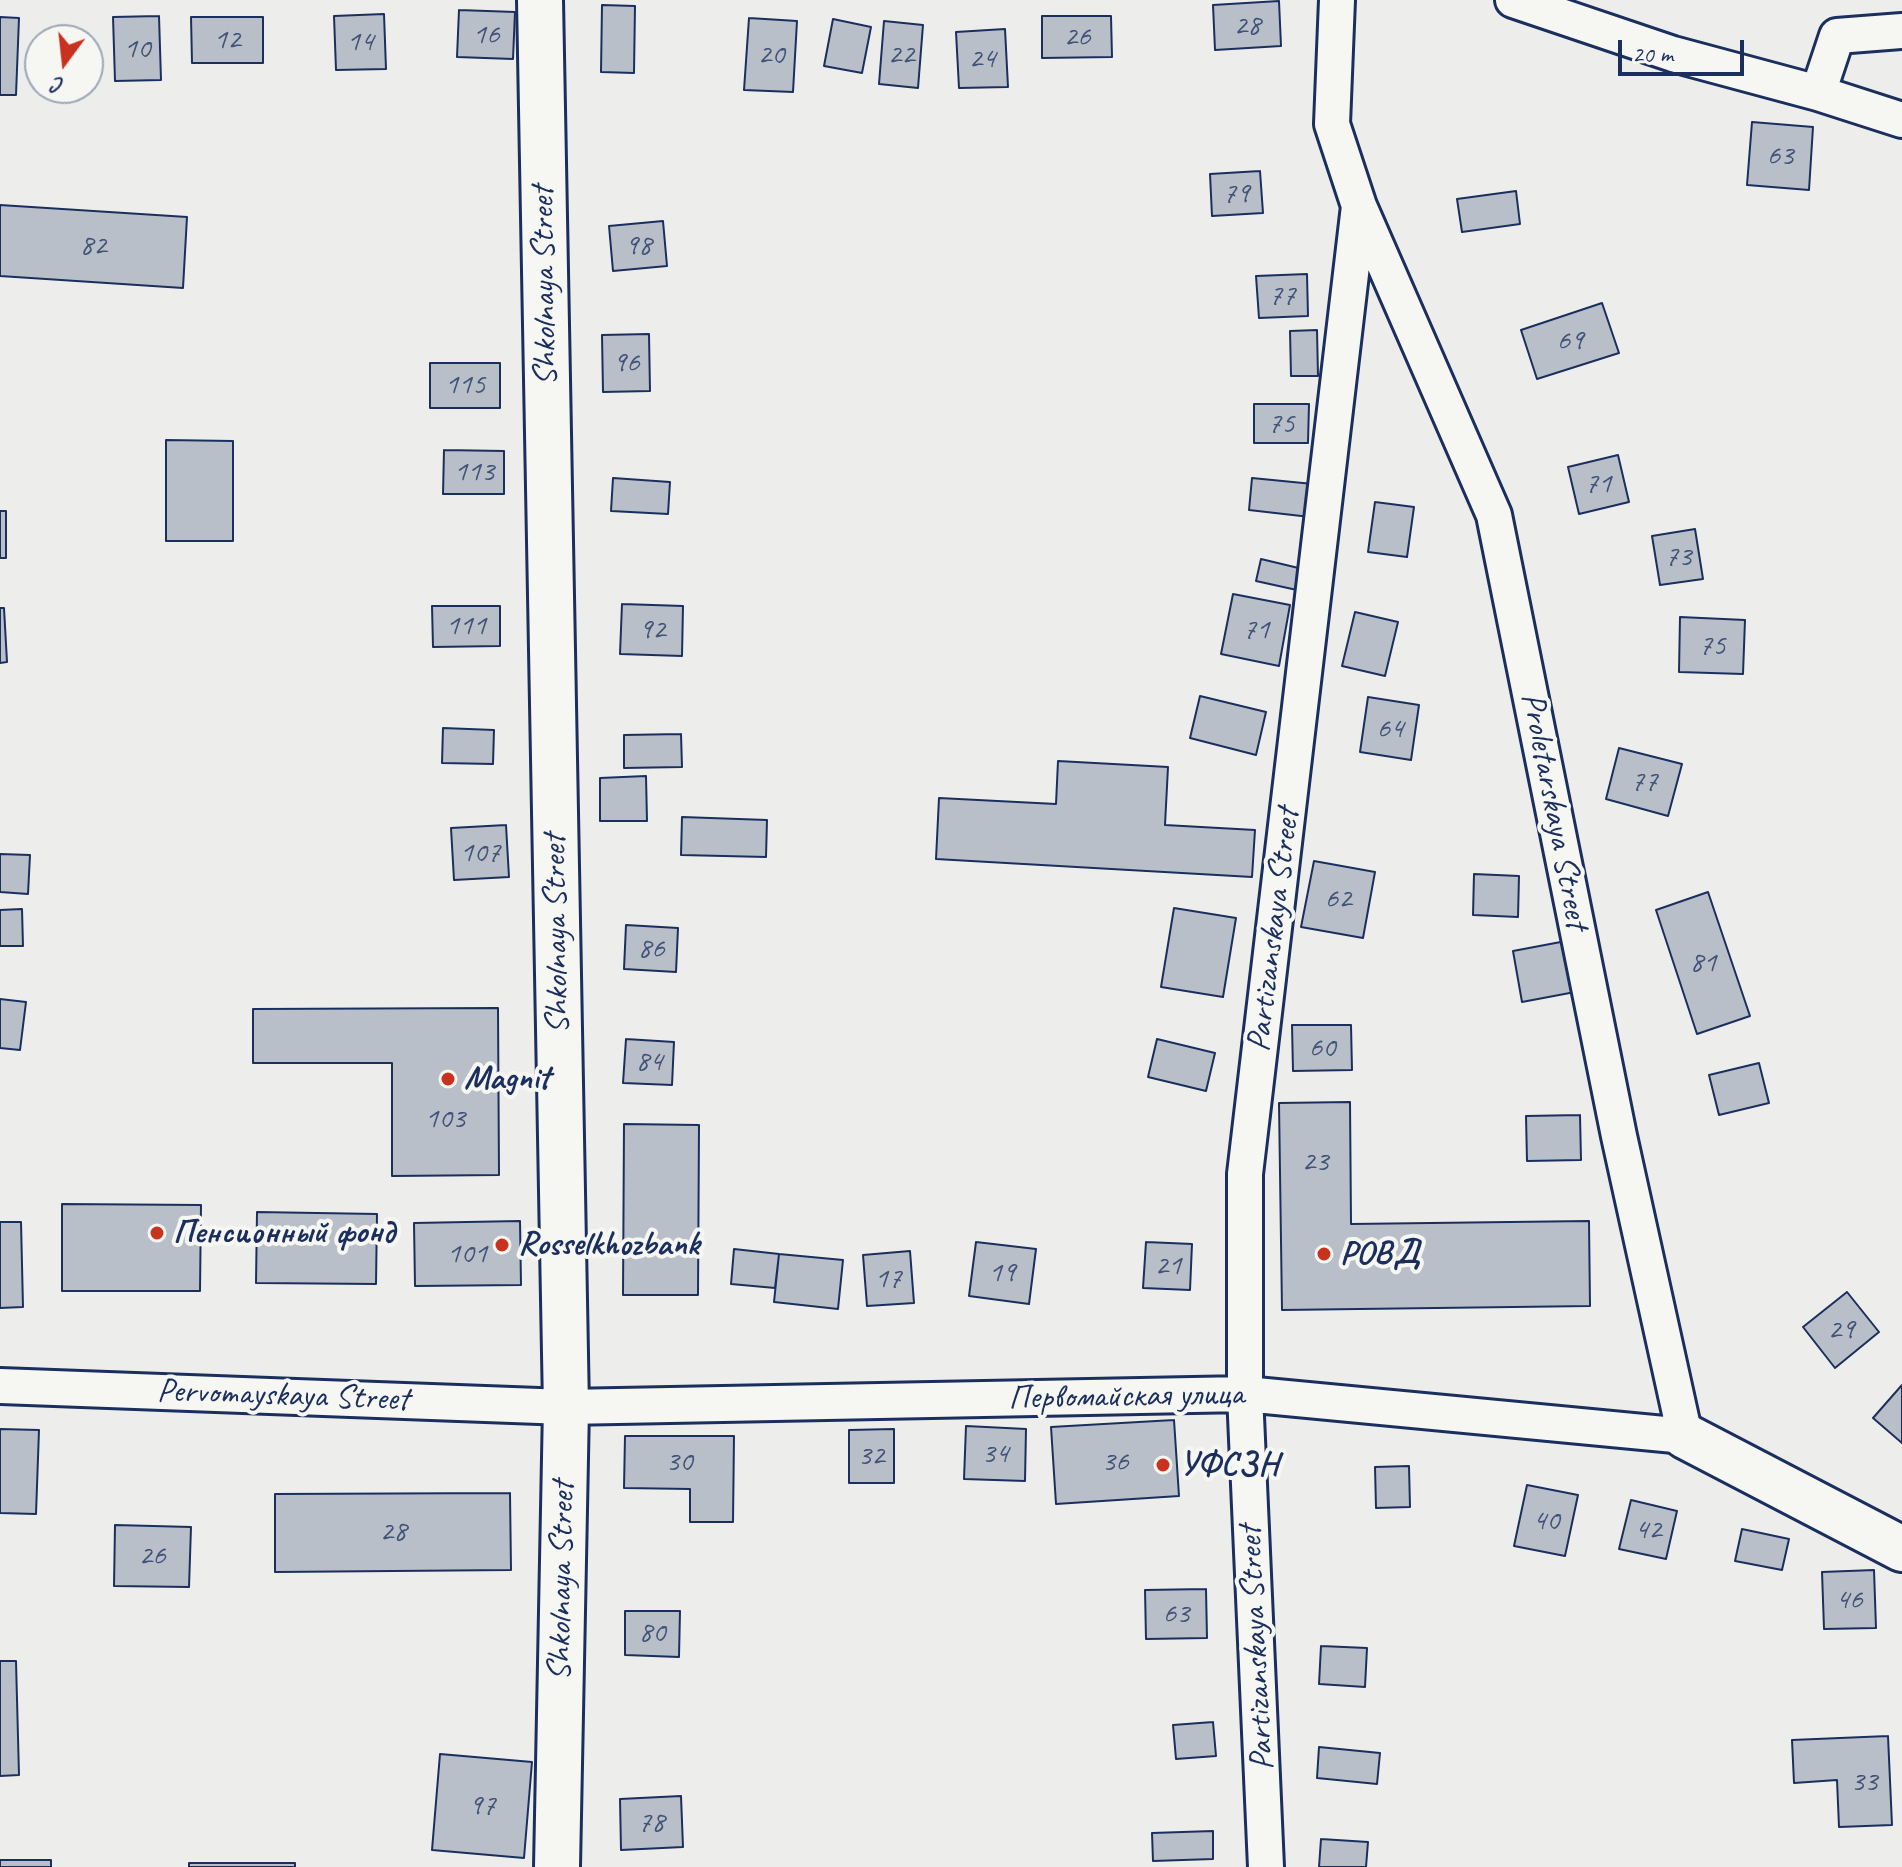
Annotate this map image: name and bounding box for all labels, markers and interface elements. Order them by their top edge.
house number: 28 [1234,8,1260,44]
house number: 16 [473,17,499,53]
house number: 26 [1064,19,1090,55]
house number: 12 [214,22,240,58]
north arrow [24,24,104,104]
house number: 14 [347,24,373,60]
scale bar [1622,24,1748,74]
house number: 10 [124,31,150,67]
house number: 20 [758,37,784,73]
house number: 22 [888,37,914,73]
text: 20 m [1632,39,1673,69]
house number: 24 [969,41,995,77]
text: С [49,70,67,100]
house number: 63 [1767,138,1793,174]
house number: 79 [1223,176,1249,212]
street label: Shkolnaya Street [523,186,567,386]
house number: 82 [80,228,106,264]
house number: 98 [625,228,651,264]
house number: 77 [1269,278,1295,314]
house number: 69 [1557,323,1583,359]
house number: 96 [613,345,639,381]
house number: 115 [445,367,485,403]
house number: 75 [1268,406,1294,442]
house number: 113 [454,454,494,490]
house number: 71 [1585,466,1611,502]
house number: 73 [1665,539,1691,575]
house number: 111 [446,608,486,644]
house number: 92 [639,612,665,648]
house number: 71 [1243,612,1269,648]
house number: 75 [1699,628,1725,664]
street label: Proletarskaya Street [1511,689,1597,933]
house number: 64 [1377,711,1403,747]
house number: 77 [1631,764,1657,800]
street label: Partizanskaya Street [1239,806,1309,1054]
street label: Shkolnaya Street [535,834,579,1034]
house number: 107 [460,835,500,871]
house number: 62 [1325,881,1351,917]
house number: 86 [638,931,664,967]
house number: 81 [1690,945,1716,981]
house number: 60 [1309,1030,1335,1066]
house number: 84 [636,1044,662,1080]
place label: Magnit [464,1059,550,1099]
marker: Magnit [439,1070,457,1088]
house number: 103 [425,1101,465,1137]
house number: 23 [1302,1144,1328,1180]
place label: Пенсионный фонд [173,1213,395,1253]
marker: Пенсионный фонд [148,1224,166,1242]
place label: Rosselkhozbank [518,1225,699,1265]
place label: РОВД [1340,1234,1420,1274]
house number: 101 [447,1236,487,1272]
marker: Rosselkhozbank [493,1236,511,1254]
marker: РОВД [1315,1245,1333,1263]
house number: 21 [1155,1248,1181,1284]
house number: 19 [989,1255,1015,1291]
house number: 17 [875,1261,901,1297]
house number: 29 [1828,1312,1854,1348]
street label: Pervomayskaya Street [156,1371,410,1421]
street label: Первомайская улица [1008,1375,1244,1419]
house number: 34 [982,1436,1008,1472]
house number: 32 [858,1438,884,1474]
house number: 30 [666,1444,692,1480]
house number: 36 [1102,1444,1128,1480]
place label: УФСЗН [1179,1445,1278,1485]
marker: УФСЗН [1154,1456,1172,1474]
street label: Shkolnaya Street [540,1481,584,1681]
house number: 40 [1533,1503,1559,1539]
house number: 42 [1635,1512,1661,1548]
house number: 28 [380,1514,406,1550]
street label: Partizanskaya Street [1230,1525,1284,1771]
house number: 26 [139,1538,165,1574]
house number: 46 [1836,1582,1862,1618]
house number: 63 [1163,1596,1189,1632]
house number: 80 [639,1615,665,1651]
house number: 33 [1851,1764,1877,1800]
house number: 97 [469,1788,495,1824]
house number: 78 [638,1805,664,1841]

